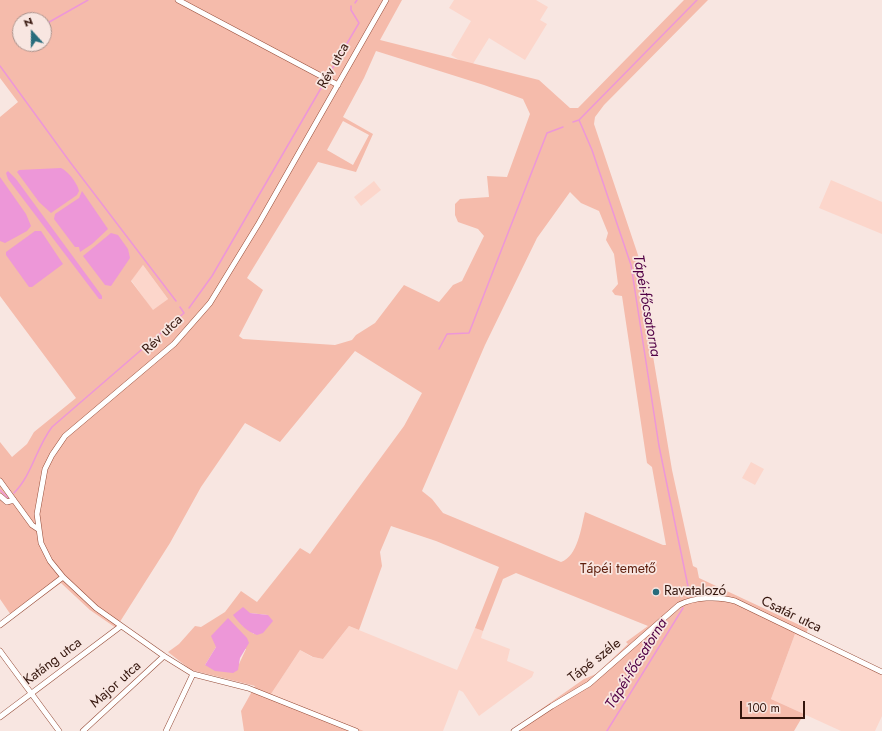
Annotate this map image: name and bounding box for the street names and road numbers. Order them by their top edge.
street label: Rév utca [315,40,353,92]
street label: Rév utca [139,312,187,358]
street label: Csatár utca [758,593,824,637]
street label: Katáng utca [21,635,85,689]
street label: Tápé széle [565,635,625,687]
street label: Major utca [87,658,145,712]

